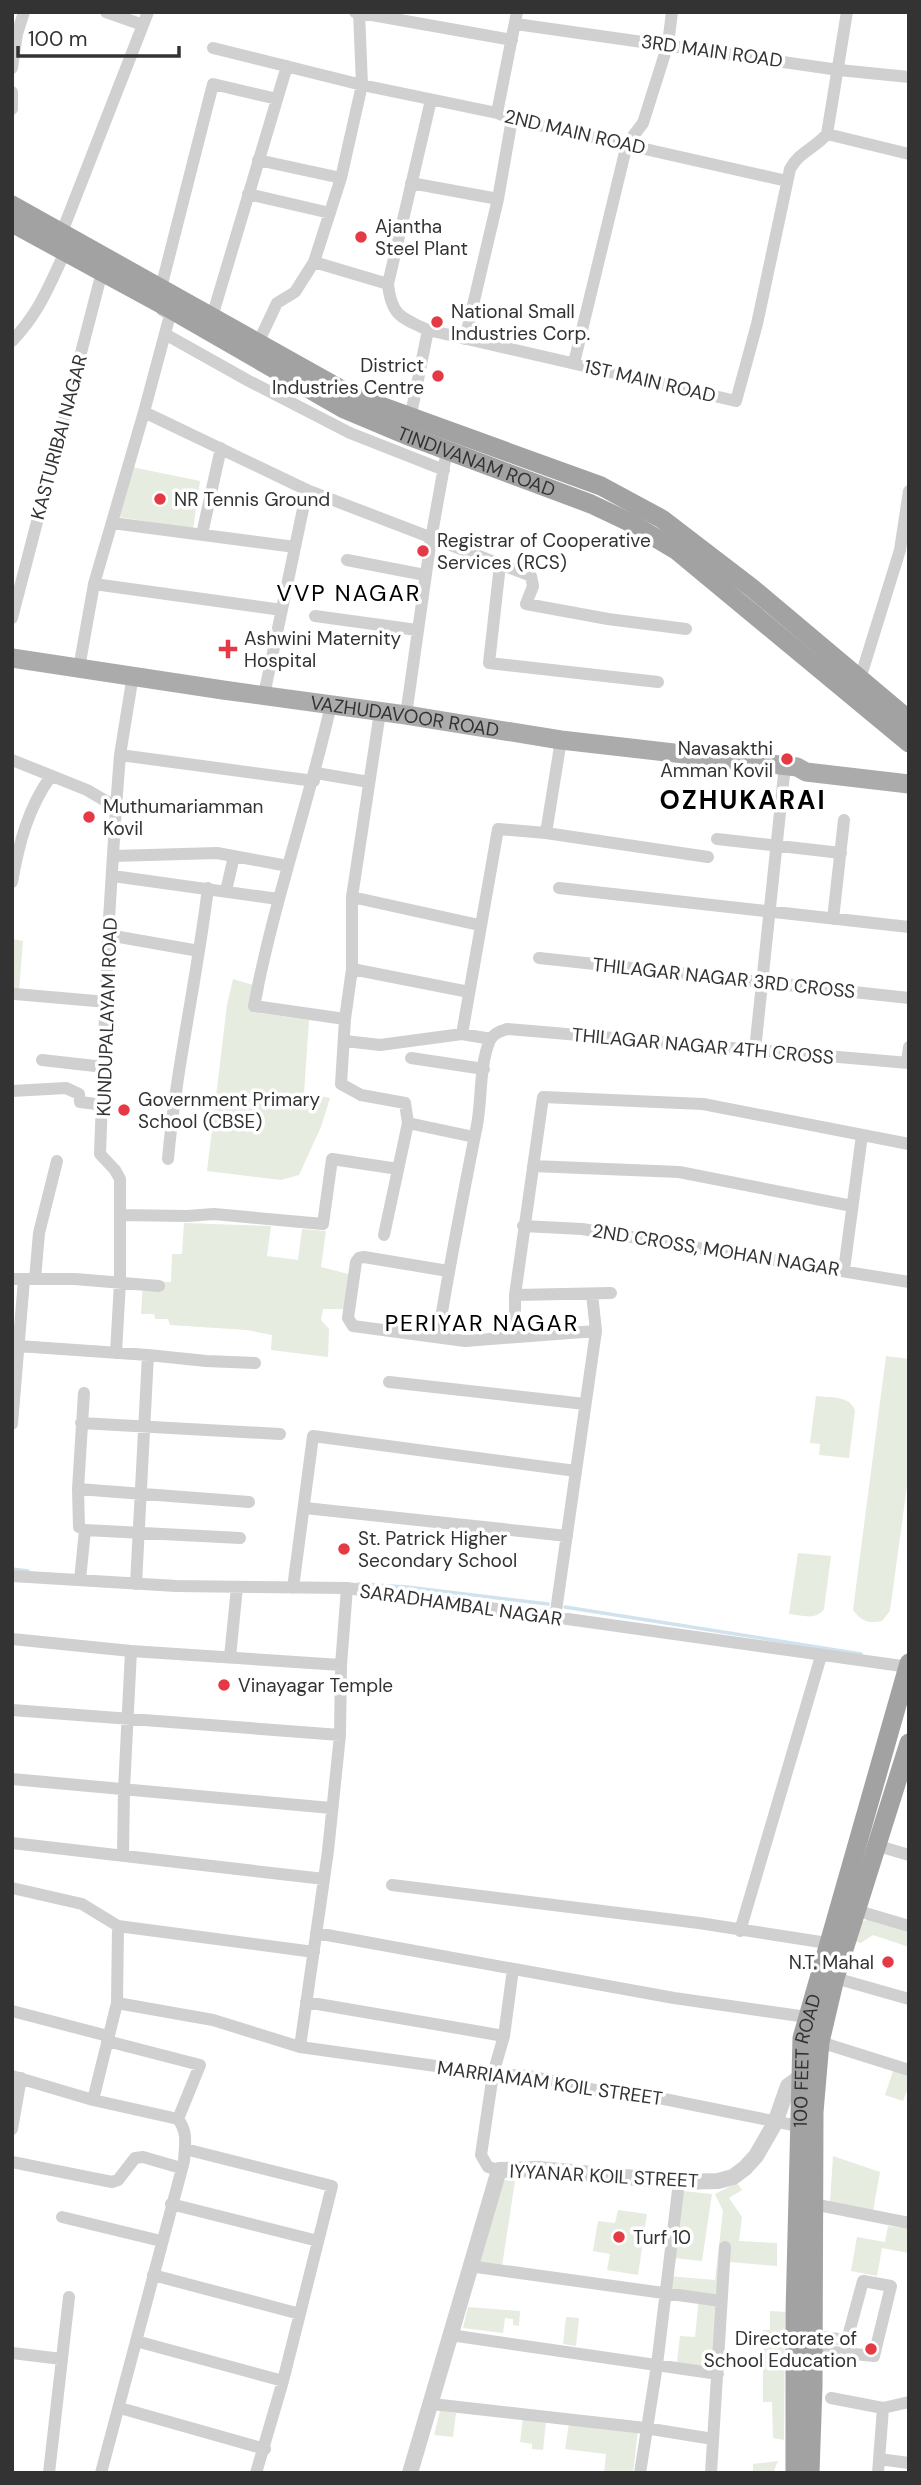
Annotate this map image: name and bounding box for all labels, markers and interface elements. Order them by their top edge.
scale bar [18,14,178,58]
text: 100 m [28,25,88,53]
street label: 3RD MAIN ROAD [640,29,784,73]
street label: 2ND MAIN ROAD [502,104,648,160]
place label: Ajantha Steel Plant [375,214,468,261]
marker: Ajantha Steel Plant [353,229,369,245]
place label: National Small Industries Corp. [451,299,590,346]
marker: National Small Industries Corp. [429,314,445,330]
street label: KASTURIBAI NAGAR [25,352,93,522]
place label: District Industries Centre [272,353,424,400]
street label: 1ST MAIN ROAD [582,354,718,408]
marker: District Industries Centre [430,368,446,384]
street label: TINDIVANAM ROAD [394,420,559,502]
place label: NR Tennis Ground [174,487,330,512]
marker: NR Tennis Ground [152,491,168,507]
place label: Registrar of Cooperative Services (RCS) [437,528,651,575]
marker: Registrar of Cooperative Services (RCS) [415,543,431,559]
district label: VVP NAGAR [277,578,421,608]
place label: Ashwini Maternity Hospital [244,626,402,673]
marker: Ashwini Maternity Hospital [218,639,238,659]
street label: VAZHUDAVOOR ROAD [309,690,501,742]
place label: Navasakthi Amman Kovil [660,736,773,783]
marker: Navasakthi Amman Kovil [779,751,795,767]
district label: OZHUKARAI [659,783,827,817]
place label: Muthumariamman Kovil [103,794,263,841]
marker: Muthumariamman Kovil [81,809,97,825]
street label: KUNDUPALAYAM ROAD [91,917,123,1117]
street label: THILAGAR NAGAR 3RD CROSS [591,952,857,1004]
street label: THILAGAR NAGAR 4TH CROSS [571,1022,835,1070]
place label: Government Primary School (CBSE) [138,1087,320,1134]
marker: Government Primary School (CBSE) [116,1102,132,1118]
street label: 2ND CROSS, MOHAN NAGAR [591,1218,841,1282]
district label: PERIYAR NAGAR [385,1308,579,1338]
place label: St. Patrick Higher Secondary School [358,1526,517,1573]
marker: St. Patrick Higher Secondary School [336,1541,352,1557]
street label: SARADHAMBAL NAGAR [358,1578,564,1632]
place label: Vinayagar Temple [238,1673,393,1698]
marker: Vinayagar Temple [216,1677,232,1693]
place label: N.T. Mahal [789,1950,874,1975]
marker: N.T. Mahal [880,1954,896,1970]
street label: 100 FEET ROAD [787,1991,827,2128]
street label: MARRIAMAM KOIL STREET [436,2055,665,2111]
street label: IYYANAR KOIL STREET [509,2159,699,2193]
place label: Turf 10 [633,2225,691,2250]
marker: Turf 10 [611,2229,627,2245]
place label: Directorate of School Education [704,2326,857,2373]
marker: Directorate of School Education [863,2341,879,2357]

